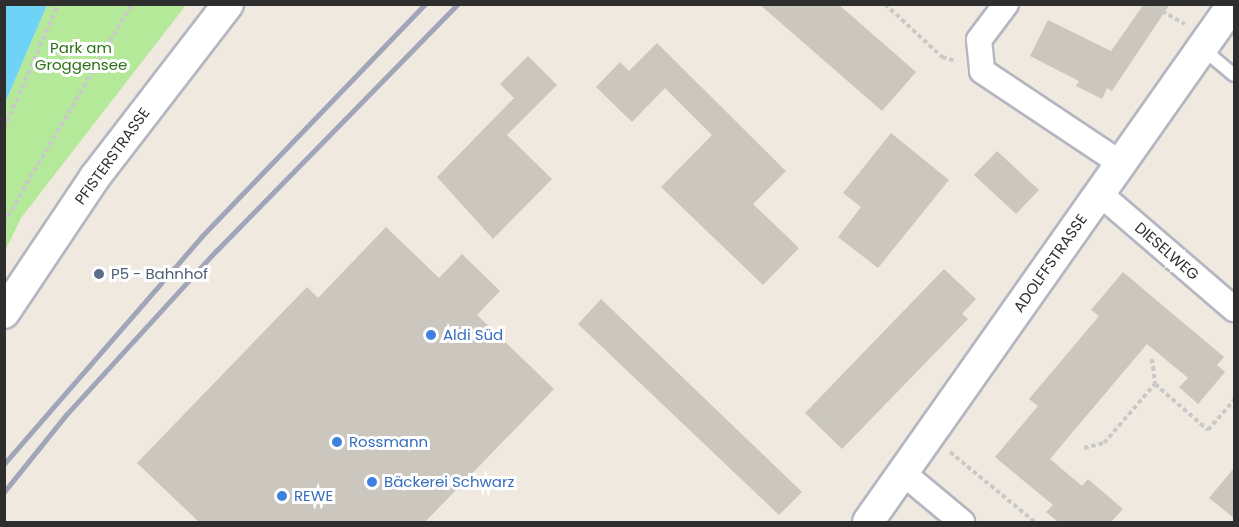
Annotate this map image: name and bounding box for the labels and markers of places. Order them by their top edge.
place label: P5 - Bahnhof [111,265,208,283]
marker: P5 - Bahnhof [92,267,106,281]
place label: Aldi Süd [443,326,503,344]
marker: Aldi Süd [424,328,438,342]
place label: Rossmann [349,433,428,451]
marker: Rossmann [330,435,344,449]
place label: Bäckerei Schwarz [384,473,514,491]
marker: Bäckerei Schwarz [365,475,379,489]
place label: REWE [294,487,333,505]
marker: REWE [275,489,289,503]

